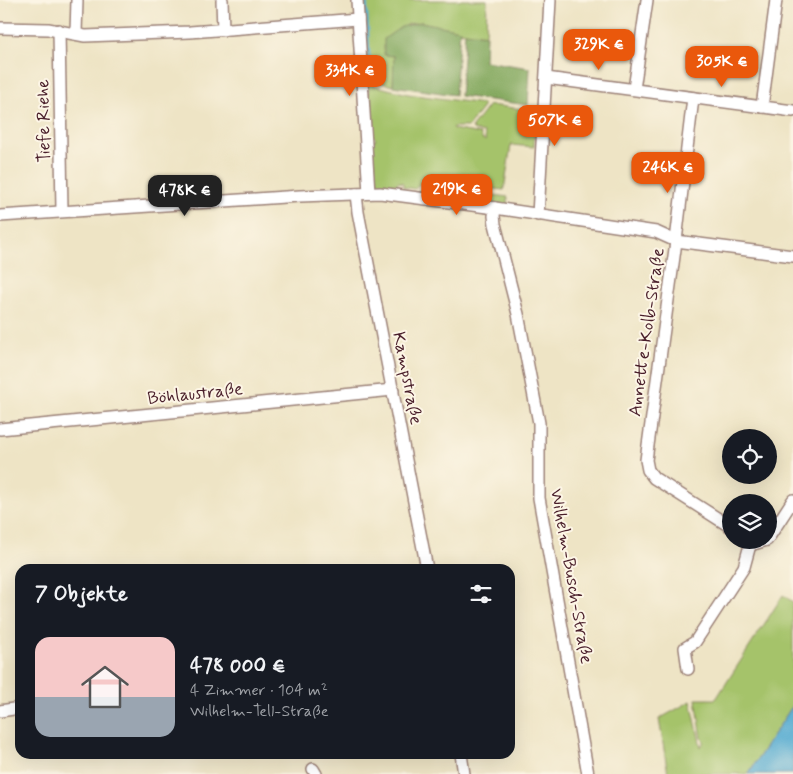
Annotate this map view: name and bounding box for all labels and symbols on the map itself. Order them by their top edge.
pin: 329K € [558,28,640,71]
pin: 305K € [681,46,763,88]
pin: 334K € [309,54,391,97]
street label: Tiefe Riehe [31,79,57,163]
pin: 507K € [514,104,596,147]
pin: 246K € [627,152,709,194]
pin: 478K € [144,174,226,217]
pin: 219K € [416,174,498,216]
street label: Annette-Kolb-Straße [623,246,671,418]
street label: Kampstraße [386,330,428,427]
street label: Böhlaustraße [146,377,244,411]
street label: Wilhelm-Busch-Straße [544,487,598,666]

